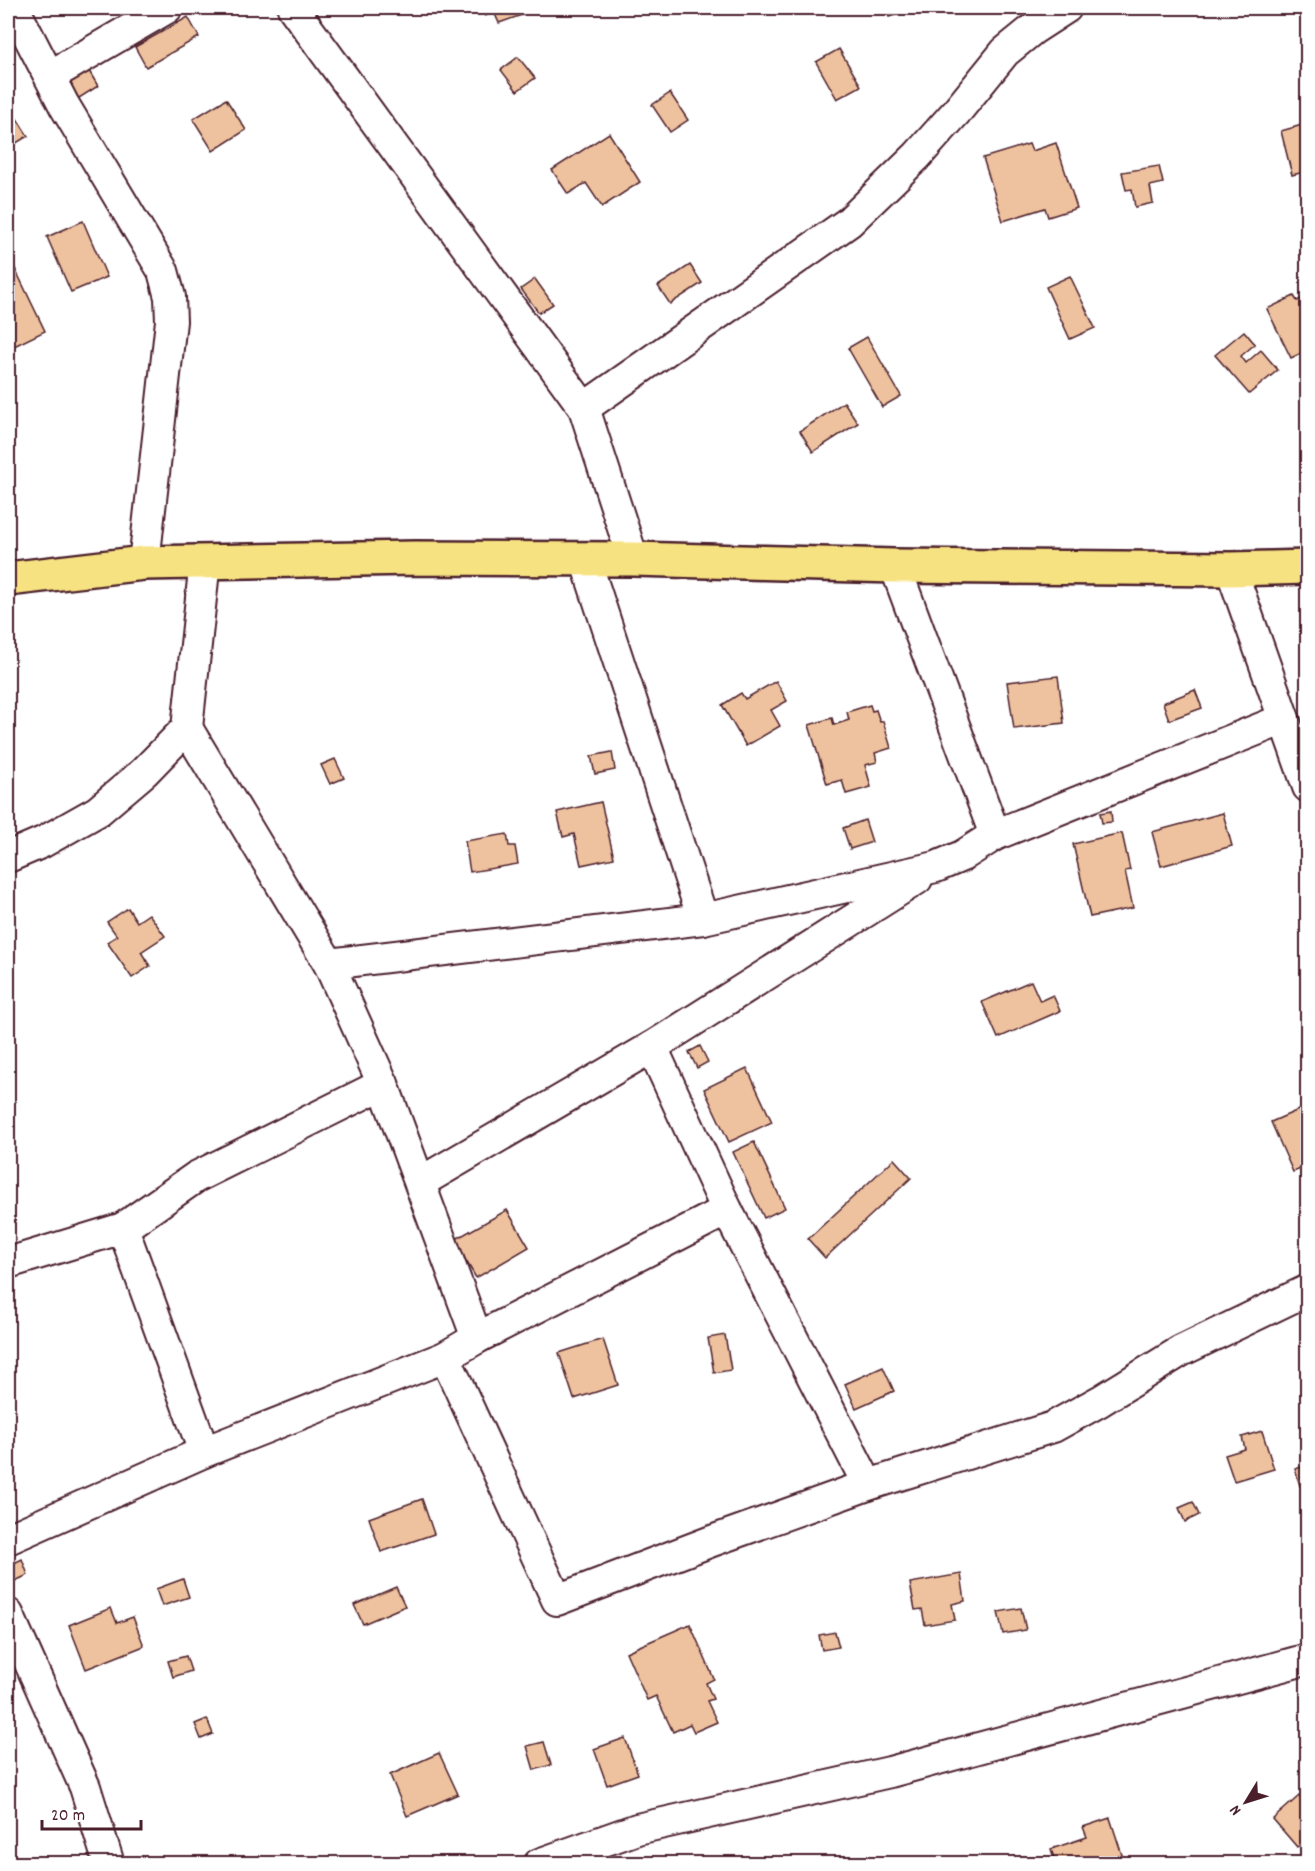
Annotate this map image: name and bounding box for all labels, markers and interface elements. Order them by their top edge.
north arrow [1216,1772,1276,1832]
scale bar [42,1793,141,1831]
text: N [1225,1799,1248,1820]
text: 20 m [51,1804,85,1829]

